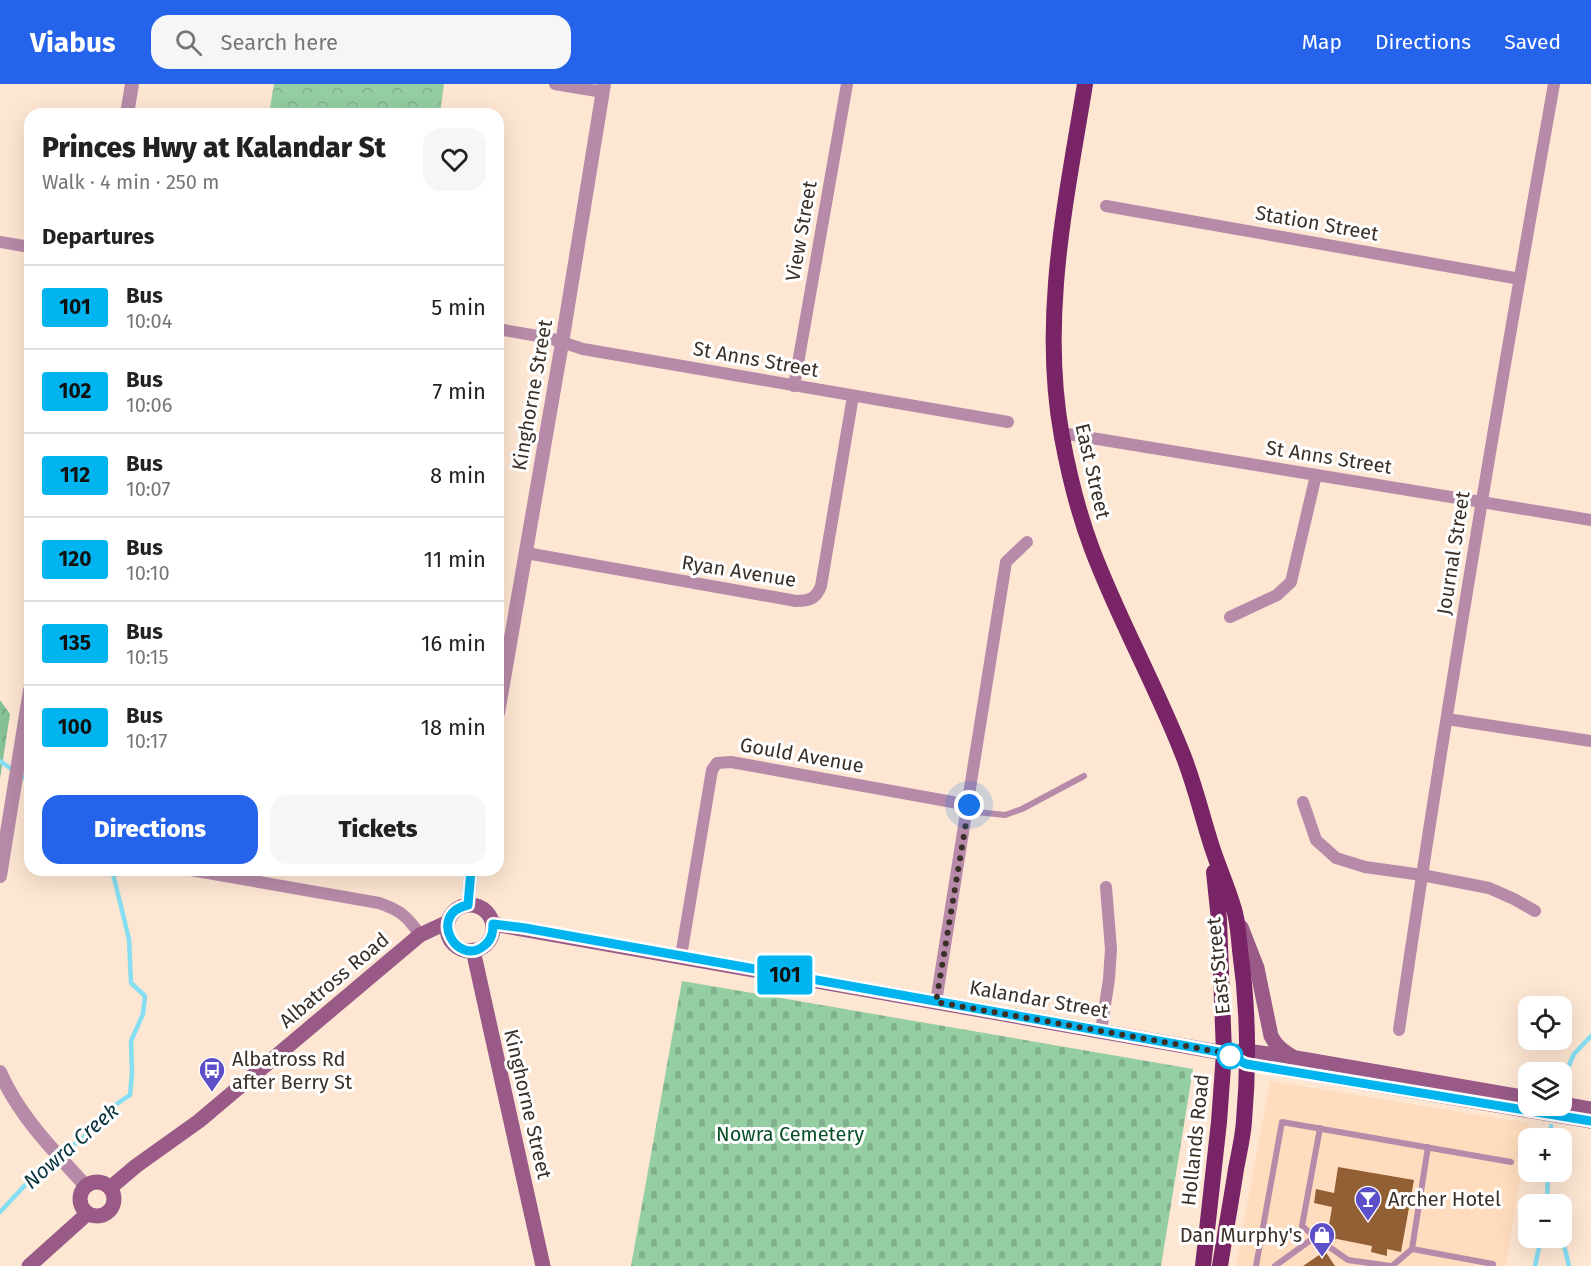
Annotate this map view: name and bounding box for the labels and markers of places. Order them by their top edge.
unlabelled marker [1217,1043,1243,1069]
place label: Albatross Rd after Berry St [232,1047,353,1094]
bus stop icon: Albatross Rd after Berry St [197,1055,227,1093]
bar icon: Archer Hotel [1353,1184,1383,1222]
place label: Archer Hotel [1388,1187,1501,1211]
shop icon: Dan Murphy's [1307,1220,1337,1258]
place label: Dan Murphy's [1180,1223,1302,1247]

